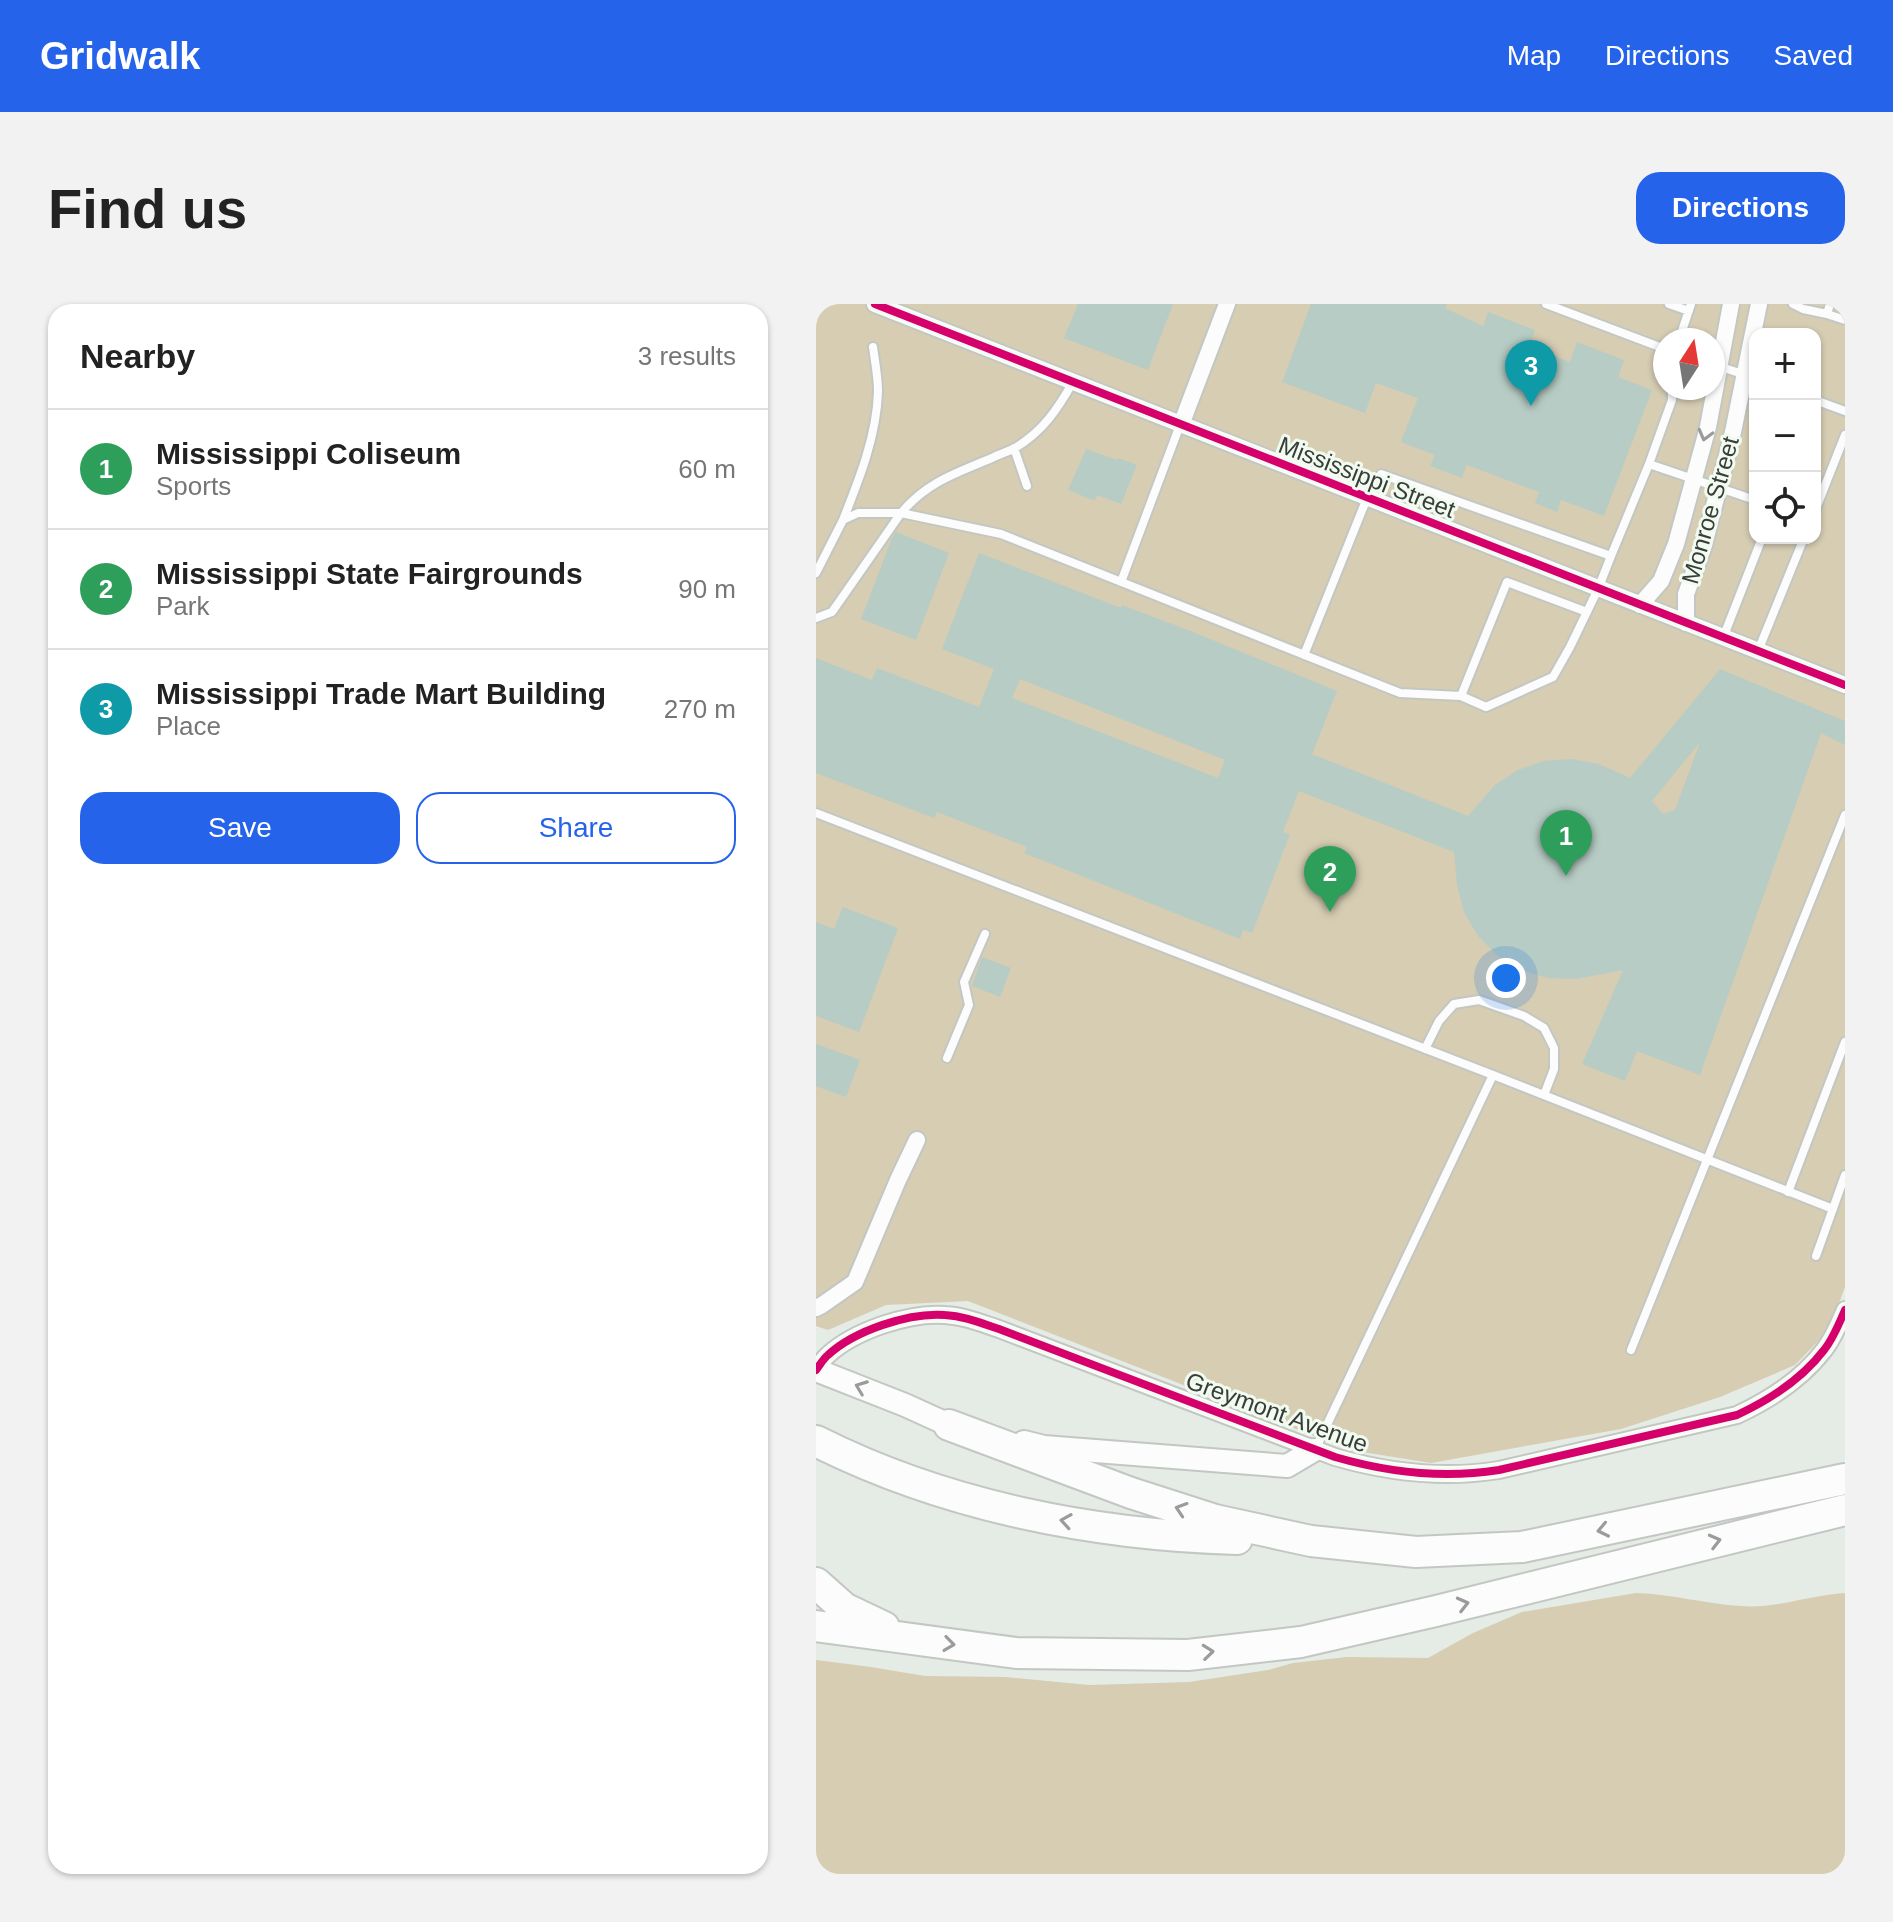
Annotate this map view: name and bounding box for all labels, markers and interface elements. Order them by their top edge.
text: Gridwalk [40,35,201,77]
text: Map [1507,40,1561,71]
text: Directions [1605,40,1730,71]
text: Saved [1774,40,1853,71]
button: Directions [1636,172,1845,244]
text: Find us [48,177,247,240]
north arrow [1653,328,1725,400]
map controls [1749,328,1821,544]
button: + [1749,328,1821,400]
text: Nearby [80,337,195,375]
pin: 3 [1505,340,1557,406]
text: 3 results [638,341,736,371]
button: − [1749,400,1821,472]
one-way arrow [1698,428,1714,442]
street label: Mississippi Street [1275,431,1459,523]
street label: Monroe Street [1676,433,1744,587]
text: Mississippi Coliseum [156,437,461,470]
text: 1 [99,454,113,484]
text: 60 m [678,454,736,484]
text: Sports [156,471,231,501]
button: locate [1749,472,1821,544]
text: Mississippi State Fairgrounds [156,557,583,590]
text: 2 [99,574,113,604]
text: 90 m [678,574,736,604]
text: Park [156,591,209,621]
text: Mississippi Trade Mart Building [156,677,606,710]
text: 3 [99,694,113,724]
text: 270 m [664,694,736,724]
text: Place [156,711,221,741]
button: Save [80,792,400,864]
button: Share [416,792,736,864]
pin: 1 [1540,810,1592,876]
pin: 2 [1304,846,1356,912]
your location [1486,958,1526,998]
street label: Greymont Avenue [1182,1367,1372,1457]
one-way arrow [855,1381,869,1397]
one-way arrow [1175,1503,1189,1519]
one-way arrow [1059,1513,1073,1530]
one-way arrow [1597,1521,1610,1538]
one-way arrow [1708,1534,1722,1551]
one-way arrow [1456,1597,1470,1614]
one-way arrow [942,1635,956,1652]
one-way arrow [1202,1644,1215,1661]

